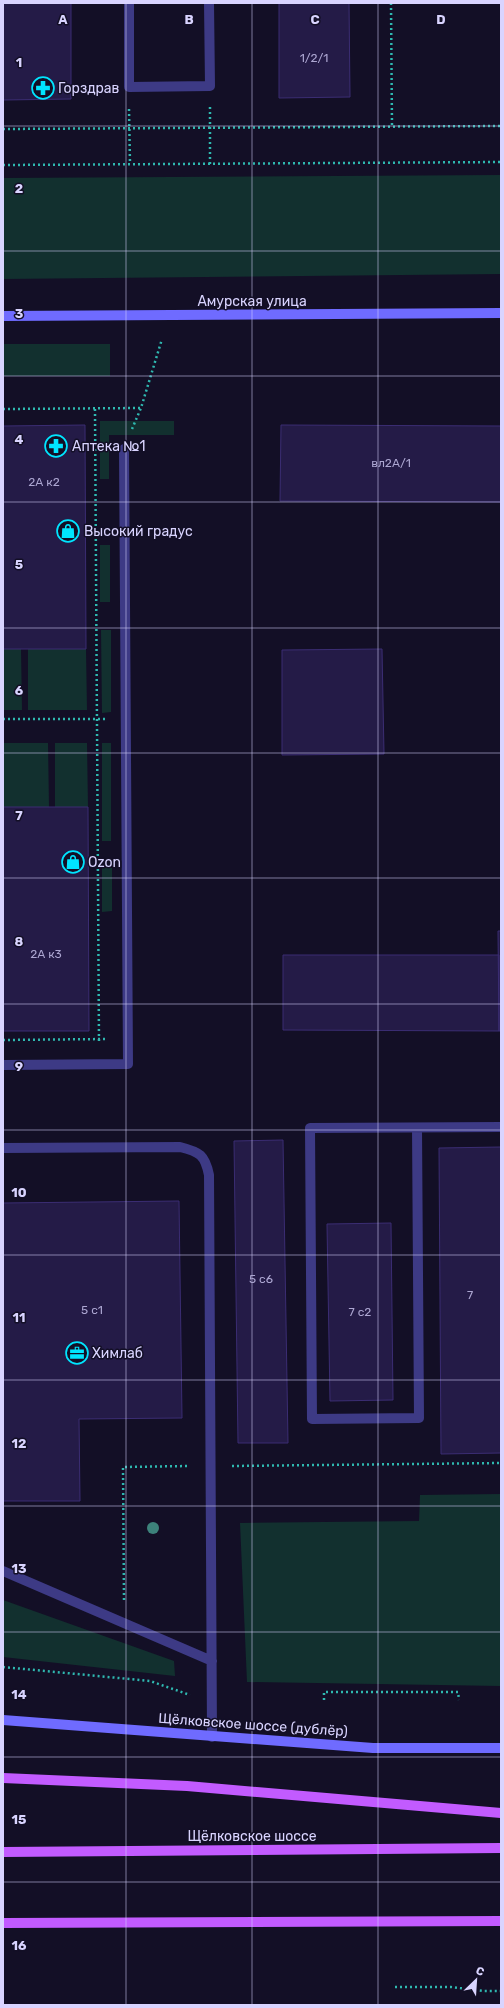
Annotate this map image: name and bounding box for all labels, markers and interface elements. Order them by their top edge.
text: A [58,12,68,27]
text: B [184,12,194,27]
text: C [310,12,320,27]
text: D [436,12,446,27]
house number: 1/2/1 [300,51,328,65]
text: 1 [16,55,22,70]
pharmacy icon: Горздрав [30,75,56,101]
place label: Горздрав [58,80,120,97]
text: 2 [15,181,23,196]
street label: Амурская улица [197,293,307,310]
text: 3 [15,306,24,321]
text: 4 [15,432,24,447]
pharmacy icon: Аптека №1 [43,433,69,459]
place label: Аптека №1 [72,438,146,455]
house number: вл2А/1 [371,456,411,470]
house number: 2А к2 [28,475,60,489]
shop icon: Высокий градус [55,518,81,544]
place label: Высокий градус [84,523,193,540]
text: 5 [15,557,23,572]
text: 6 [15,683,24,698]
text: 7 [15,808,23,823]
shop icon: Ozon [60,849,86,875]
place label: Ozon [88,854,121,871]
text: 8 [15,934,24,949]
house number: 2А к3 [30,947,62,961]
text: 9 [15,1059,23,1074]
text: 10 [11,1185,27,1200]
house number: 5 c6 [249,1272,273,1286]
house number: 7 [467,1288,473,1302]
house number: 5 c1 [81,1303,103,1317]
house number: 7 c2 [349,1305,371,1319]
text: 11 [13,1310,25,1325]
office icon: Химлаб [64,1340,90,1366]
place label: Химлаб [92,1345,143,1362]
text: 12 [12,1436,26,1451]
text: 13 [11,1561,27,1576]
text: 14 [11,1687,27,1702]
street label: Щёлковское шоссе (дублёр) [158,1710,348,1740]
text: 15 [12,1812,26,1827]
street label: Щёлковское шоссе [187,1828,317,1845]
text: 16 [12,1938,27,1953]
north arrow [456,1960,496,2000]
text: С [474,1964,487,1979]

